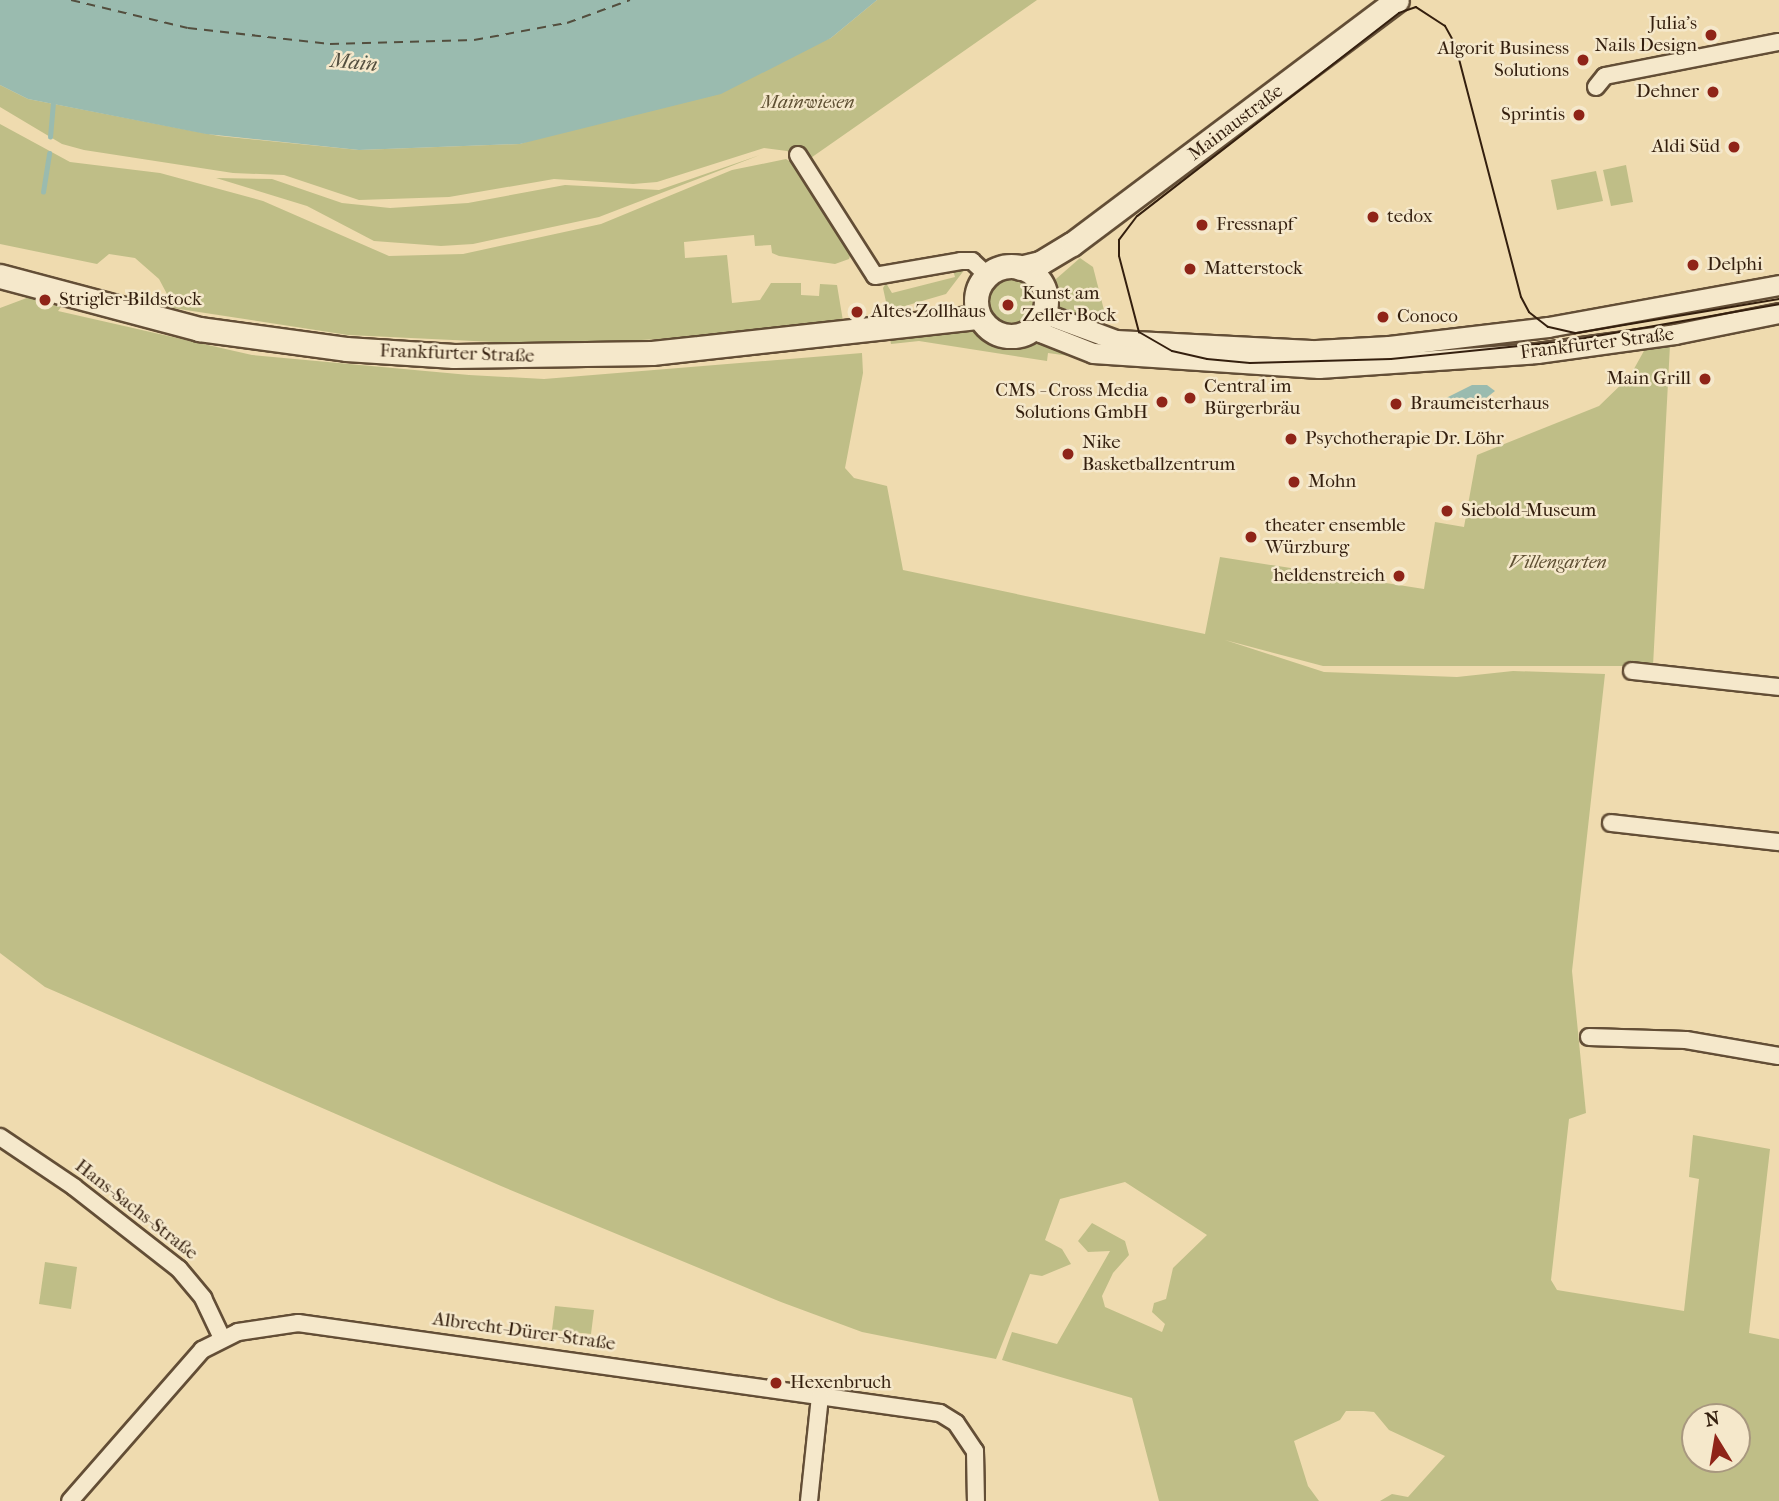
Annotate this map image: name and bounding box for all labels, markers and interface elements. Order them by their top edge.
place label: Julia's Nails Design [1595,13,1697,57]
marker: Julia's Nails Design [1703,27,1719,43]
place label: Algorit Business Solutions [1437,38,1569,82]
water label: Main [329,47,379,77]
marker: Algorit Business Solutions [1575,52,1591,68]
street label: Mainaustraße [1184,80,1288,166]
place label: Dehner [1636,81,1699,103]
marker: Dehner [1705,84,1721,100]
park label: Mainwiesen [761,92,855,114]
place label: Sprintis [1501,104,1565,126]
marker: Sprintis [1571,107,1587,123]
place label: Aldi Süd [1652,136,1720,158]
marker: Aldi Süd [1726,139,1742,155]
place label: tedox [1387,206,1433,228]
marker: tedox [1365,209,1381,225]
place label: Fressnapf [1216,214,1294,236]
marker: Fressnapf [1194,217,1210,233]
place label: Delphi [1707,254,1762,276]
marker: Delphi [1685,257,1701,273]
place label: Matterstock [1204,258,1303,280]
marker: Matterstock [1182,261,1198,277]
place label: Kunst am Zeller Bock [1022,283,1116,327]
place label: Strigler-Bildstock [59,289,202,311]
marker: Strigler-Bildstock [37,292,53,308]
marker: Kunst am Zeller Bock [1000,297,1016,313]
place label: Altes Zollhaus [871,301,986,323]
marker: Altes Zollhaus [849,304,865,320]
place label: Conoco [1397,306,1458,328]
marker: Conoco [1375,309,1391,325]
street label: Frankfurter Straße [1519,323,1675,365]
street label: Frankfurter Straße [379,340,535,368]
place label: Main Grill [1606,368,1691,390]
marker: Main Grill [1697,371,1713,387]
place label: Central im Bürgerbräu [1204,376,1300,420]
place label: CMS - Cross Media Solutions GmbH [995,380,1148,424]
marker: Central im Bürgerbräu [1182,390,1198,406]
place label: Braumeisterhaus [1410,393,1549,415]
marker: CMS - Cross Media Solutions GmbH [1154,394,1170,410]
marker: Braumeisterhaus [1388,396,1404,412]
place label: Psychotherapie Dr. Löhr [1305,428,1504,450]
marker: Psychotherapie Dr. Löhr [1283,431,1299,447]
place label: Nike Basketballzentrum [1082,432,1235,476]
marker: Nike Basketballzentrum [1060,446,1076,462]
place label: Mohn [1308,471,1356,493]
marker: Mohn [1286,474,1302,490]
place label: Siebold-Museum [1461,500,1596,522]
marker: Siebold-Museum [1439,503,1455,519]
place label: theater ensemble Würzburg [1265,515,1406,559]
marker: theater ensemble Würzburg [1243,529,1259,545]
park label: Villengarten [1509,552,1607,574]
place label: heldenstreich [1274,565,1385,587]
marker: heldenstreich [1391,568,1407,584]
street label: Hans-Sachs-Straße [70,1155,202,1265]
street label: Albrecht-Dürer-Straße [431,1308,617,1356]
place label: Hexenbruch [790,1372,892,1394]
marker: Hexenbruch [768,1375,784,1391]
north arrow [1681,1403,1751,1473]
text: N [1703,1407,1722,1432]

